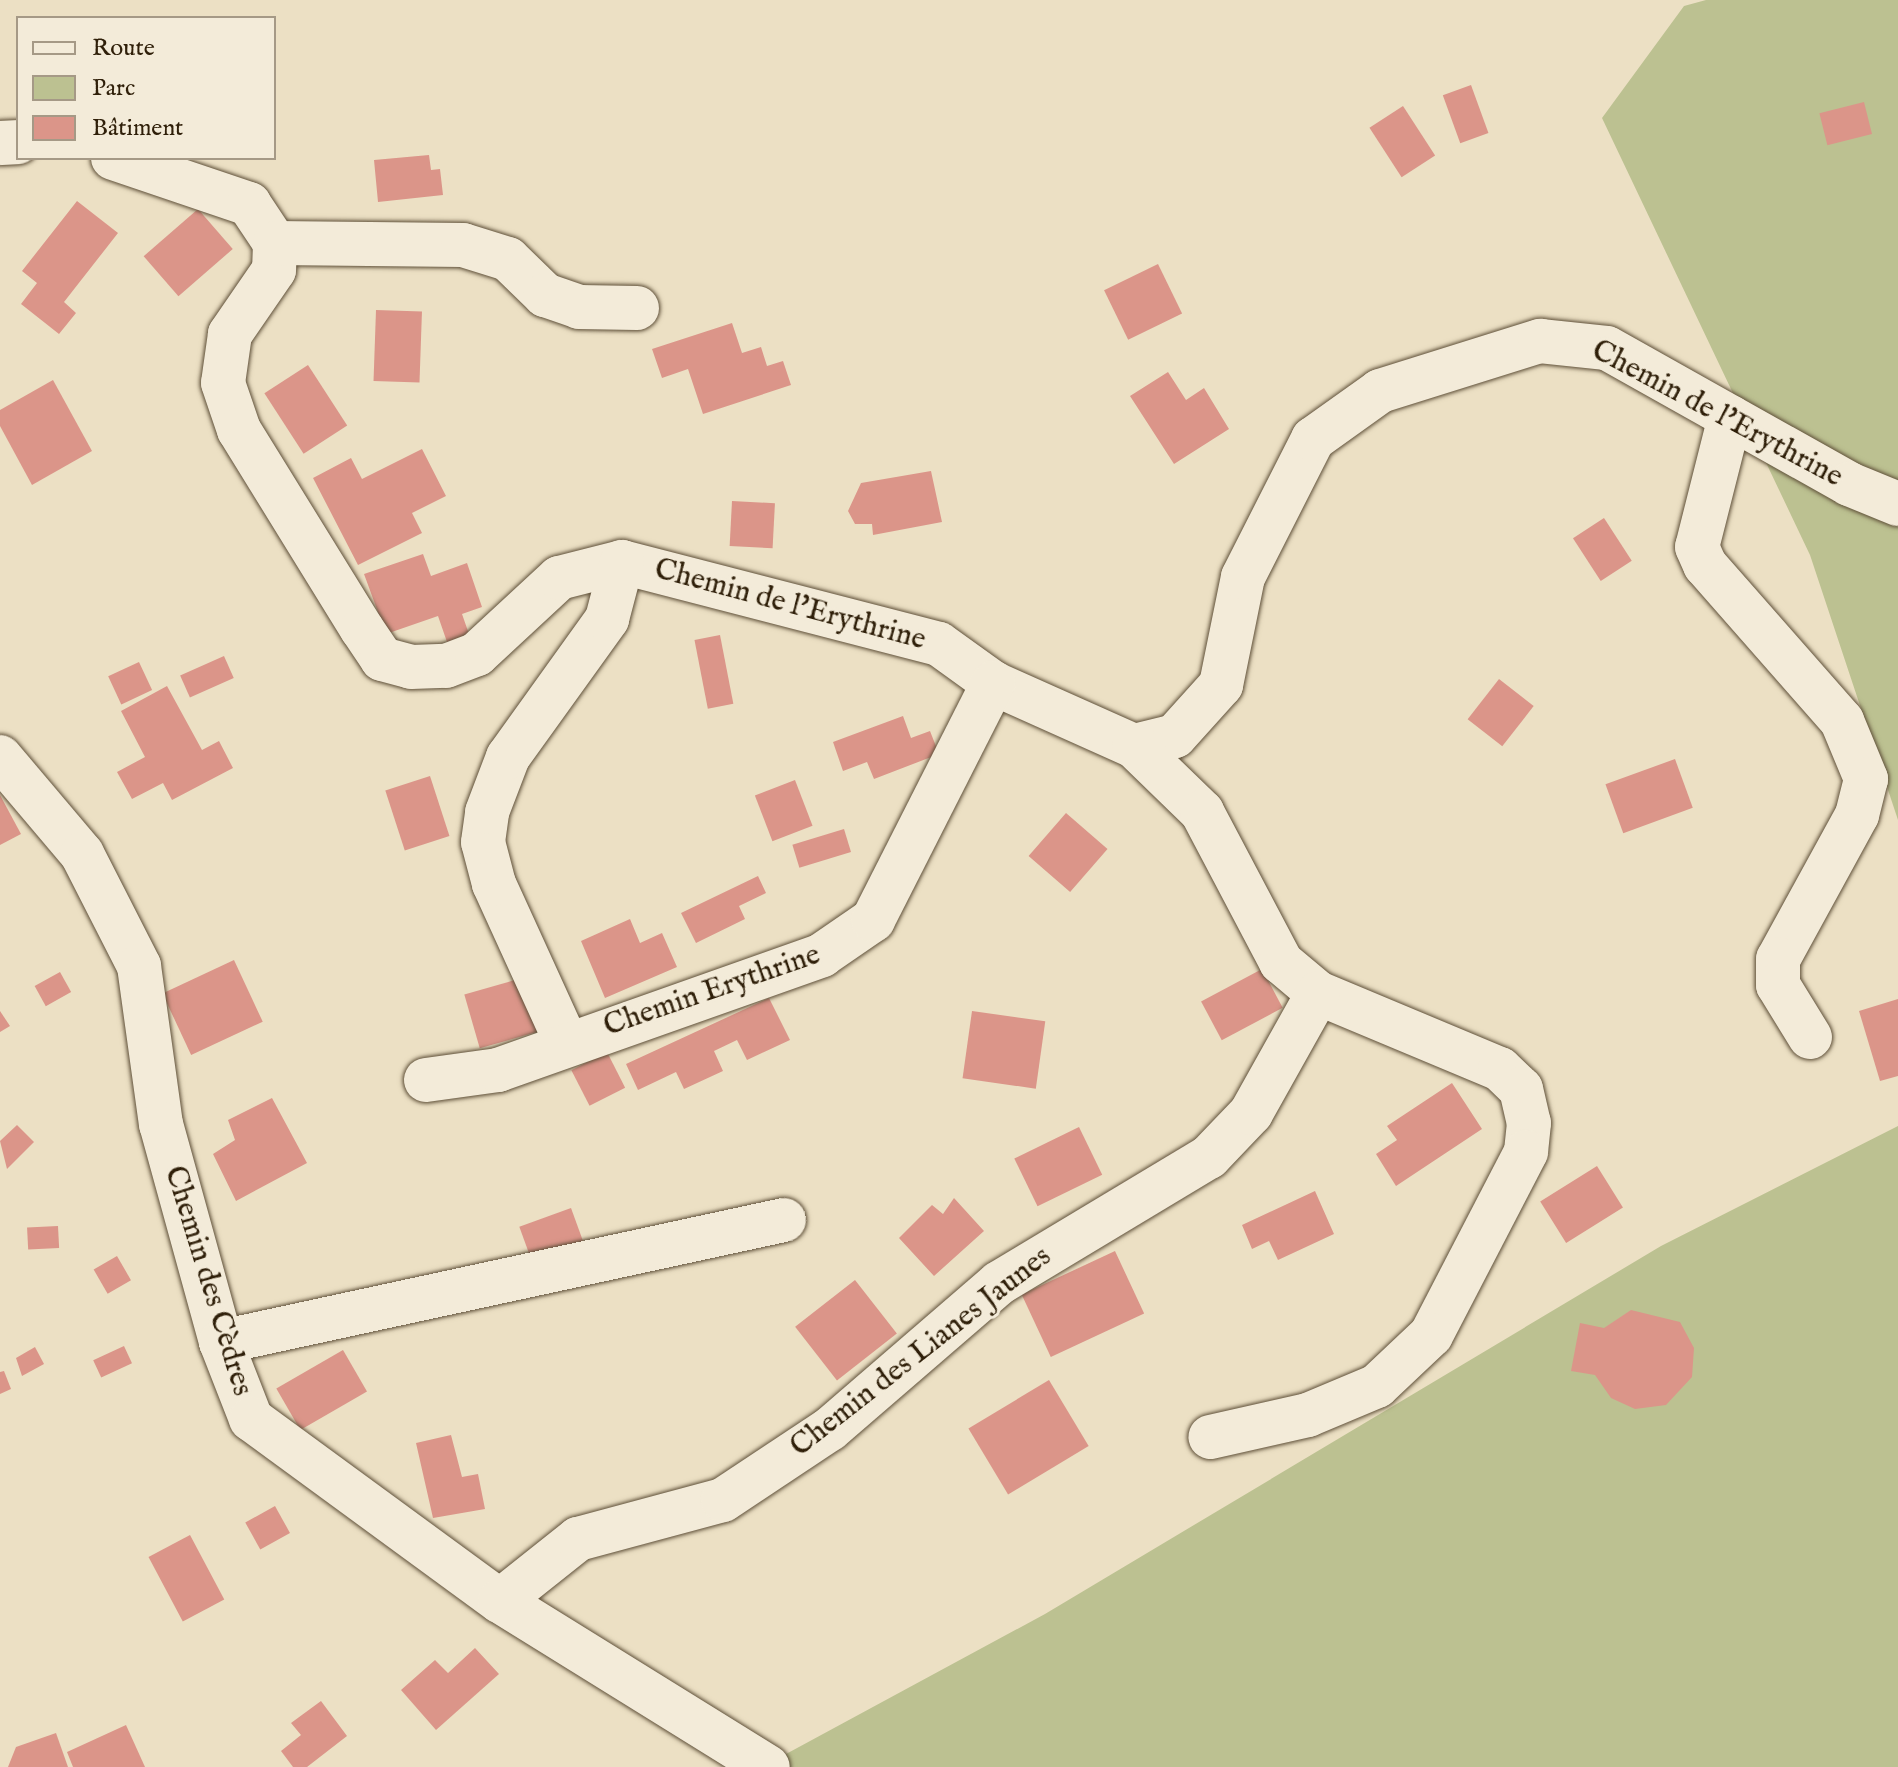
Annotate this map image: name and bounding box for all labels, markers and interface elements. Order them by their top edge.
legend [16,16,276,160]
text: Route [92,33,155,64]
text: Parc [92,73,135,104]
text: Bâtiment [92,113,183,144]
street label: Chemin de l'Erythrine [1585,333,1849,495]
street label: Chemin de l'Erythrine [651,551,929,659]
street label: Chemin Erythrine [599,937,825,1045]
street label: Chemin des Cèdres [156,1162,260,1400]
street label: Chemin des Lianes Jaunes [783,1239,1059,1465]

